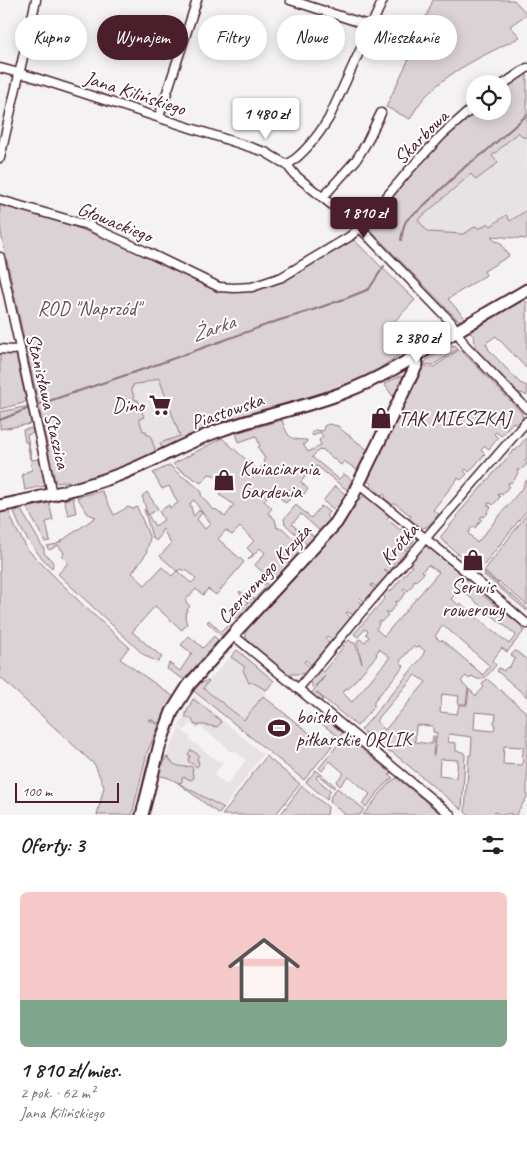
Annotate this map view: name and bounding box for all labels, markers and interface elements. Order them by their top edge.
chip: Kupno [15,15,87,60]
chip: Wynajem [97,15,188,60]
chip: Filtry [198,15,267,60]
chip: Nowe [277,15,345,60]
chip: Mieszkanie [355,15,457,60]
street label: Jana Kilińskiego [80,65,190,121]
map controls [466,75,511,120]
button: locate [466,75,511,120]
pin: 1 480 zł [214,98,318,140]
street label: Skarbowa [388,103,455,170]
text: 1 480 zł [243,104,289,124]
street label: Głowackiego [74,196,158,249]
pin: 1 810 zł [312,196,416,239]
text: 1 810 zł [341,203,387,223]
park label: ROD "Naprzód" [37,296,145,321]
water label: Żarka [188,308,240,347]
pin: 2 380 zł [365,322,469,364]
text: 2 380 zł [394,328,440,348]
street label: Stanisława Staszica [20,331,76,473]
street label: Piastowska [187,387,268,435]
supermarket icon: Dino [147,392,173,418]
place label: Dino [112,393,146,418]
shop icon: TAK MIESZKAJ [368,405,394,431]
place label: TAK MIESZKAJ [398,406,513,431]
place label: Kwiaciarnia Gardenia [240,456,321,504]
shop icon: Kwiaciarnia Gardenia [211,467,237,493]
street label: Krótka [374,517,425,570]
street label: Czerwonego Krzyża [212,518,317,629]
shop icon: Serwis rowerowy [460,547,486,573]
place label: Serwis rowerowy [442,574,505,622]
place label: boisko piłkarskie ORLIK [296,704,414,752]
sports icon: boisko piłkarskie ORLIK [266,715,292,741]
scale bar [15,780,119,803]
text: 100 m [22,783,52,800]
icon: filters [479,831,507,859]
text: Oferty: 3 [20,832,85,858]
icon: home [219,925,309,1015]
text: 1 810 zł/mies. [20,1057,121,1083]
text: 2 pok. · 62 m² [20,1083,95,1103]
text: Jana Kilińskiego [20,1103,104,1123]

